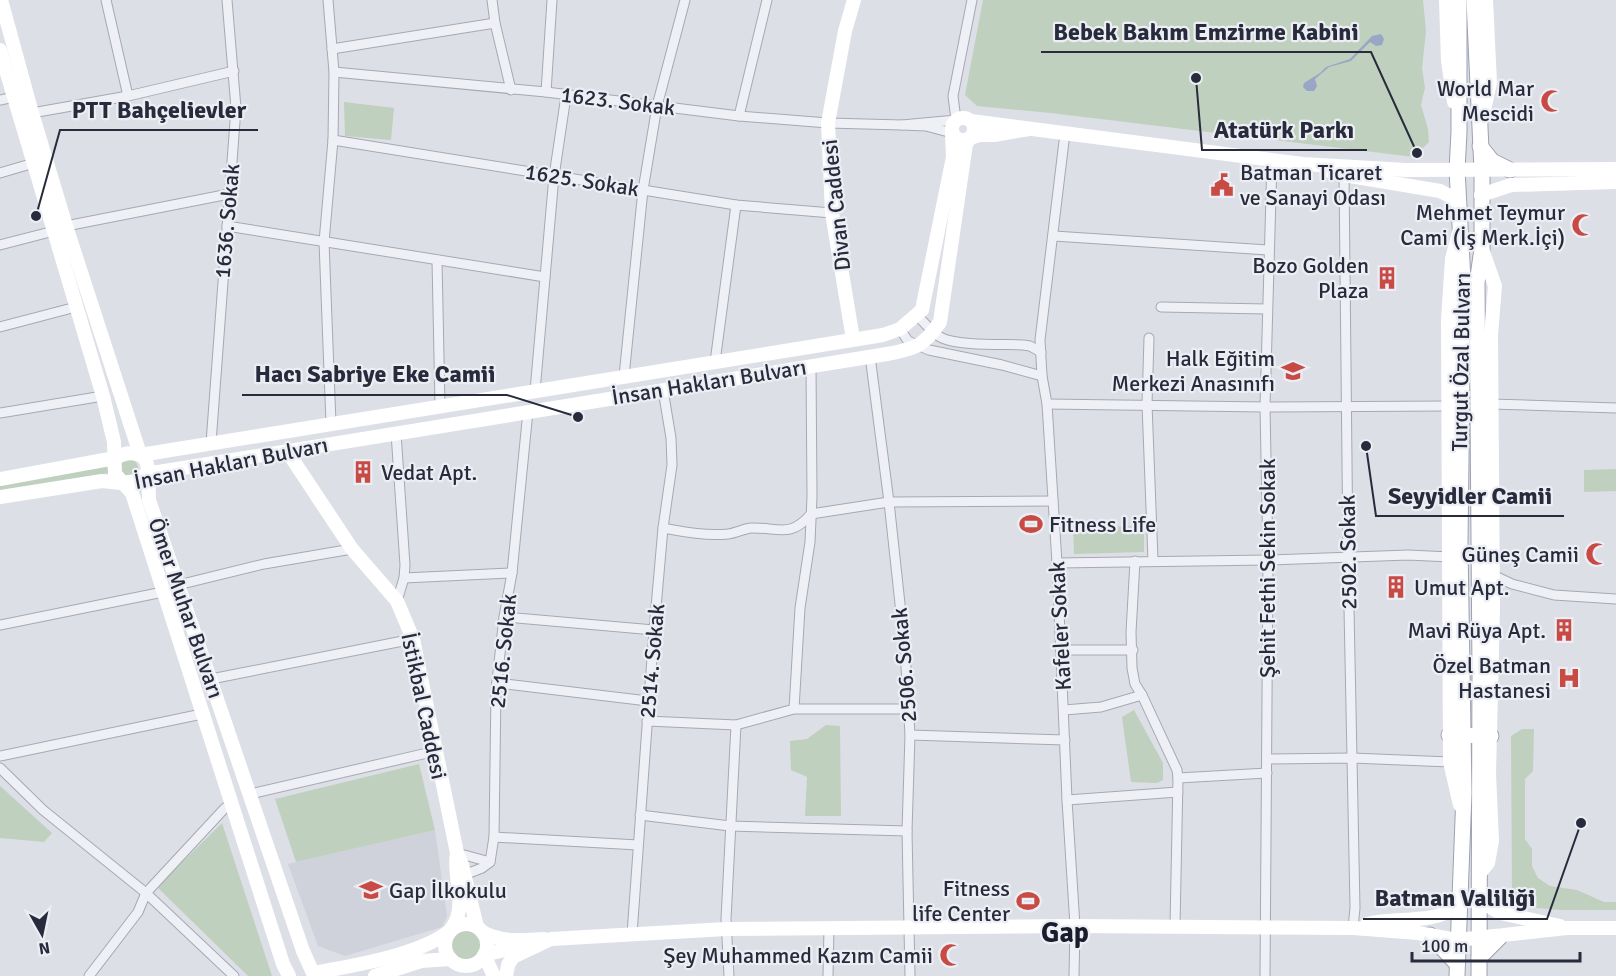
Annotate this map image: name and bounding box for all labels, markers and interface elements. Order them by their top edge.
callout: Bebek Bakım Emzirme Kabini [1041,10,1371,52]
text: Bebek Bakım Emzirme Kabini [1053,17,1359,47]
place label: World Mar Mescidi [1437,75,1534,127]
street label: 1623. Sokak [559,81,677,121]
callout: PTT Bahçelievler [60,88,258,130]
mosque icon: World Mar Mescidi [1539,88,1565,114]
text: PTT Bahçelievler [72,95,247,125]
callout: Atatürk Parkı [1202,108,1367,150]
text: Atatürk Parkı [1214,115,1354,145]
street label: Divan Caddesi [816,138,856,272]
street label: 1625. Sokak [523,158,641,202]
place label: Batman Ticaret ve Sanayi Odası [1240,159,1386,211]
street label: 1636. Sokak [209,163,245,279]
public building icon: Batman Ticaret ve Sanayi Odası [1209,172,1235,198]
place label: Mehmet Teymur Cami (İş Merk.İçi) [1400,199,1565,251]
mosque icon: Mehmet Teymur Cami (İş Merk.İçi) [1570,212,1596,238]
place label: Bozo Golden Plaza [1252,252,1369,304]
building icon: Bozo Golden Plaza [1374,265,1400,291]
street label: Turgut Özal Bulvarı [1446,272,1476,452]
place label: Halk Eğitim Merkezi Anasınıfı [1112,345,1275,397]
callout: Hacı Sabriye Eke Camii [242,353,507,395]
street label: İnsan Hakları Bulvarı [610,353,808,411]
school or university icon: Halk Eğitim Merkezi Anasınıfı [1280,358,1306,384]
text: Hacı Sabriye Eke Camii [255,359,495,389]
street label: İnsan Hakları Bulvarı [132,431,330,495]
street label: Şehit Fethi Sekin Sokak [1254,458,1281,678]
building icon: Vedat Apt. [350,459,376,485]
place label: Vedat Apt. [381,459,477,486]
callout: Seyyidler Camii [1376,474,1564,516]
text: Seyyidler Camii [1388,481,1552,511]
street label: 2502. Sokak [1333,494,1363,610]
sports icon: Fitness Life [1018,511,1044,537]
place label: Fitness Life [1049,511,1156,538]
street label: Ömer Muhar Bulvarı [142,514,230,702]
place label: Güneş Camii [1462,541,1579,568]
mosque icon: Güneş Camii [1584,541,1610,567]
street label: Kafeler Sokak [1043,561,1077,691]
building icon: Umut Apt. [1383,574,1409,600]
place label: Umut Apt. [1414,574,1509,601]
street label: 2516. Sokak [484,592,522,710]
street label: 2514. Sokak [634,603,670,719]
street label: 2506. Sokak [886,607,922,723]
place label: Mavi Rüya Apt. [1408,617,1546,644]
building icon: Mavi Rüya Apt. [1551,617,1577,643]
street label: İstikbal Caddesi [395,630,453,782]
place label: Özel Batman Hastanesi [1432,652,1551,704]
hospital icon: Özel Batman Hastanesi [1556,665,1582,691]
place label: Fitness life Center [912,875,1010,927]
school or university icon: Gap İlkokulu [358,877,384,903]
place label: Gap İlkokulu [389,877,507,904]
callout: Batman Valiliği [1363,877,1547,919]
text: Batman Valiliği [1375,883,1535,913]
sports icon: Fitness life Center [1015,888,1041,914]
north arrow [12,904,72,964]
district label: Gap [1041,916,1089,950]
scale bar [1412,925,1580,963]
text: 100 m [1421,935,1468,957]
text: N [37,937,51,959]
place label: Şey Muhammed Kazım Camii [663,942,933,969]
mosque icon: Şey Muhammed Kazım Camii [938,942,964,968]

